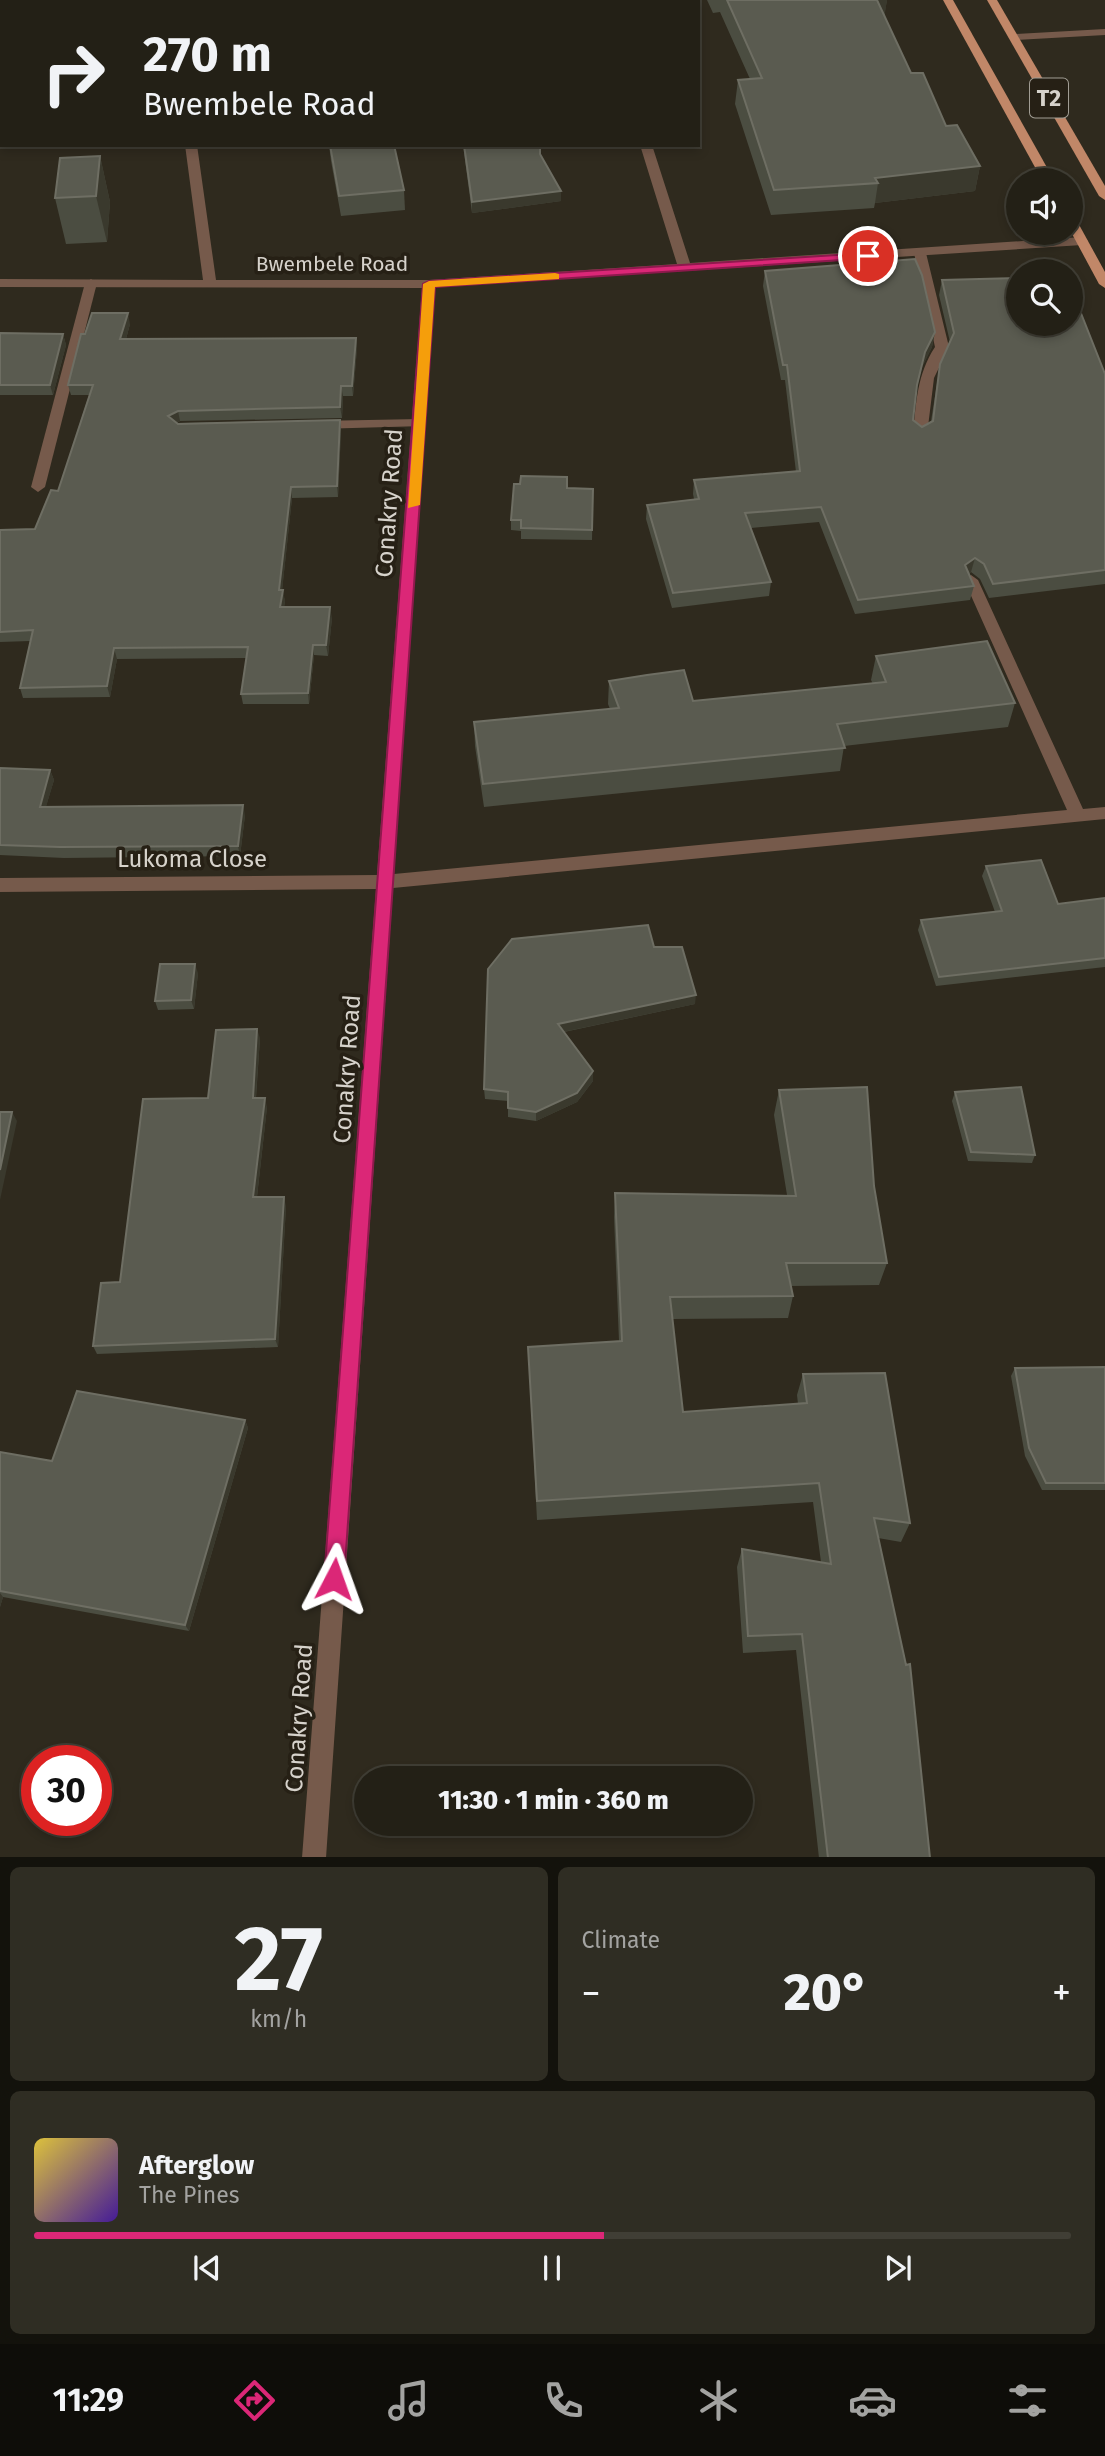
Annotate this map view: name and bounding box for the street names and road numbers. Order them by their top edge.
road number: T2 [1030,78,1068,118]
street label: Bwembele Road [256,251,408,277]
street label: Conakry Road [370,428,408,578]
street label: Lukoma Close [117,845,267,873]
street label: Conakry Road [328,994,366,1144]
street label: Conakry Road [280,1643,318,1793]

